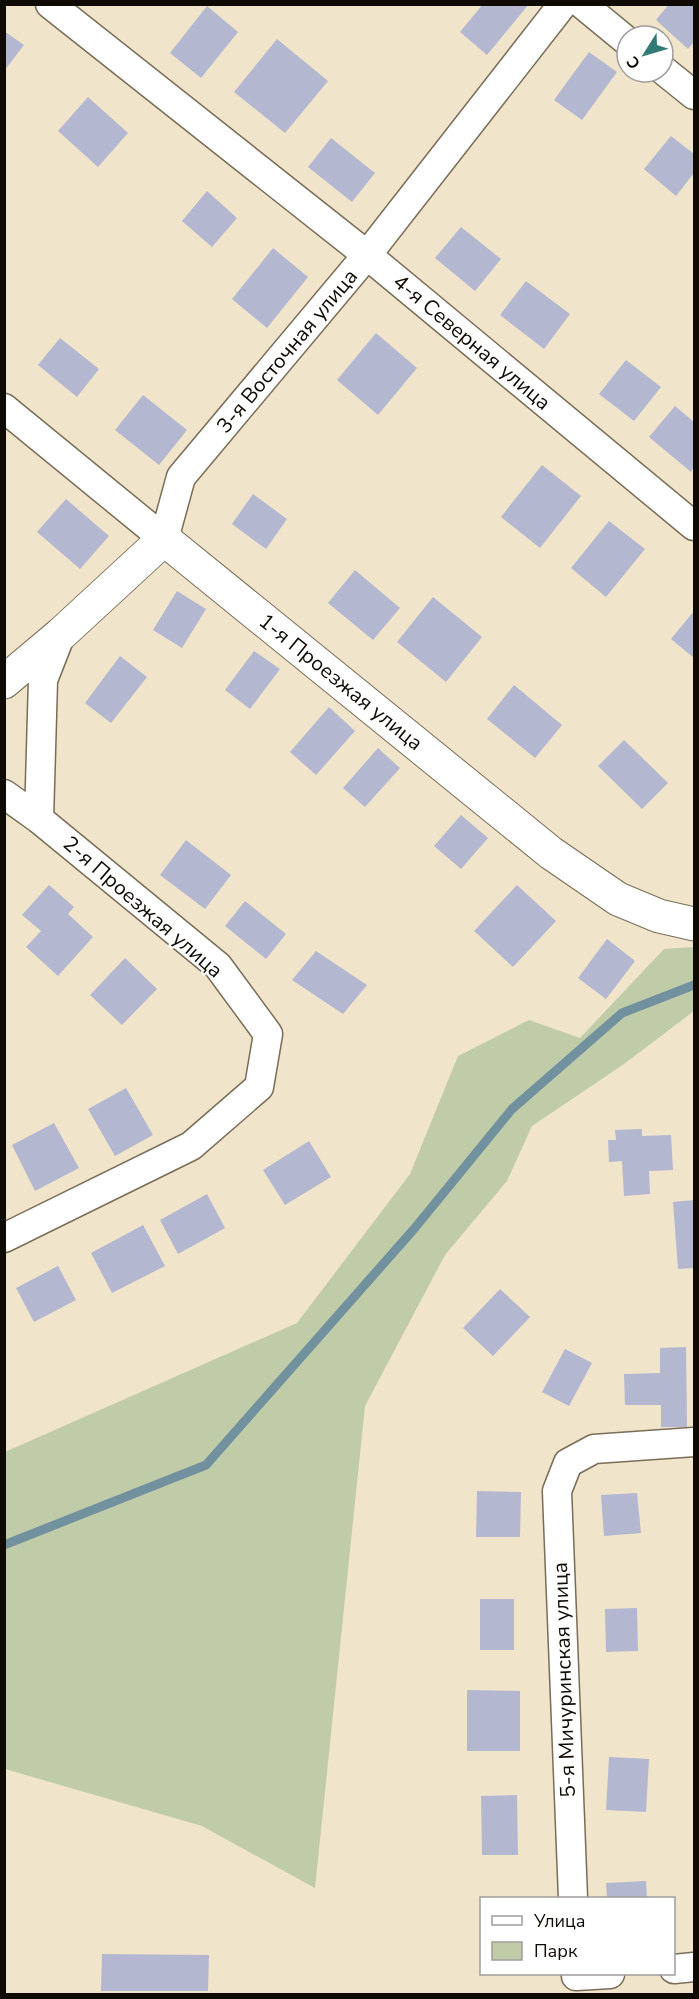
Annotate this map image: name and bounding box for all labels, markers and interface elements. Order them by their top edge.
north arrow [615,24,675,84]
text: С [622,51,646,73]
street label: 3-я Восточная улица [210,263,364,439]
street label: 4-я Северная улица [387,268,557,416]
street label: 1-я Проезжая улица [253,607,429,757]
street label: 2-я Проезжая улица [57,830,229,984]
street label: 5-я Мичуринская улица [546,1562,582,1798]
legend [480,1897,675,1975]
text: Улица [533,1909,585,1933]
text: Парк [534,1939,578,1963]

